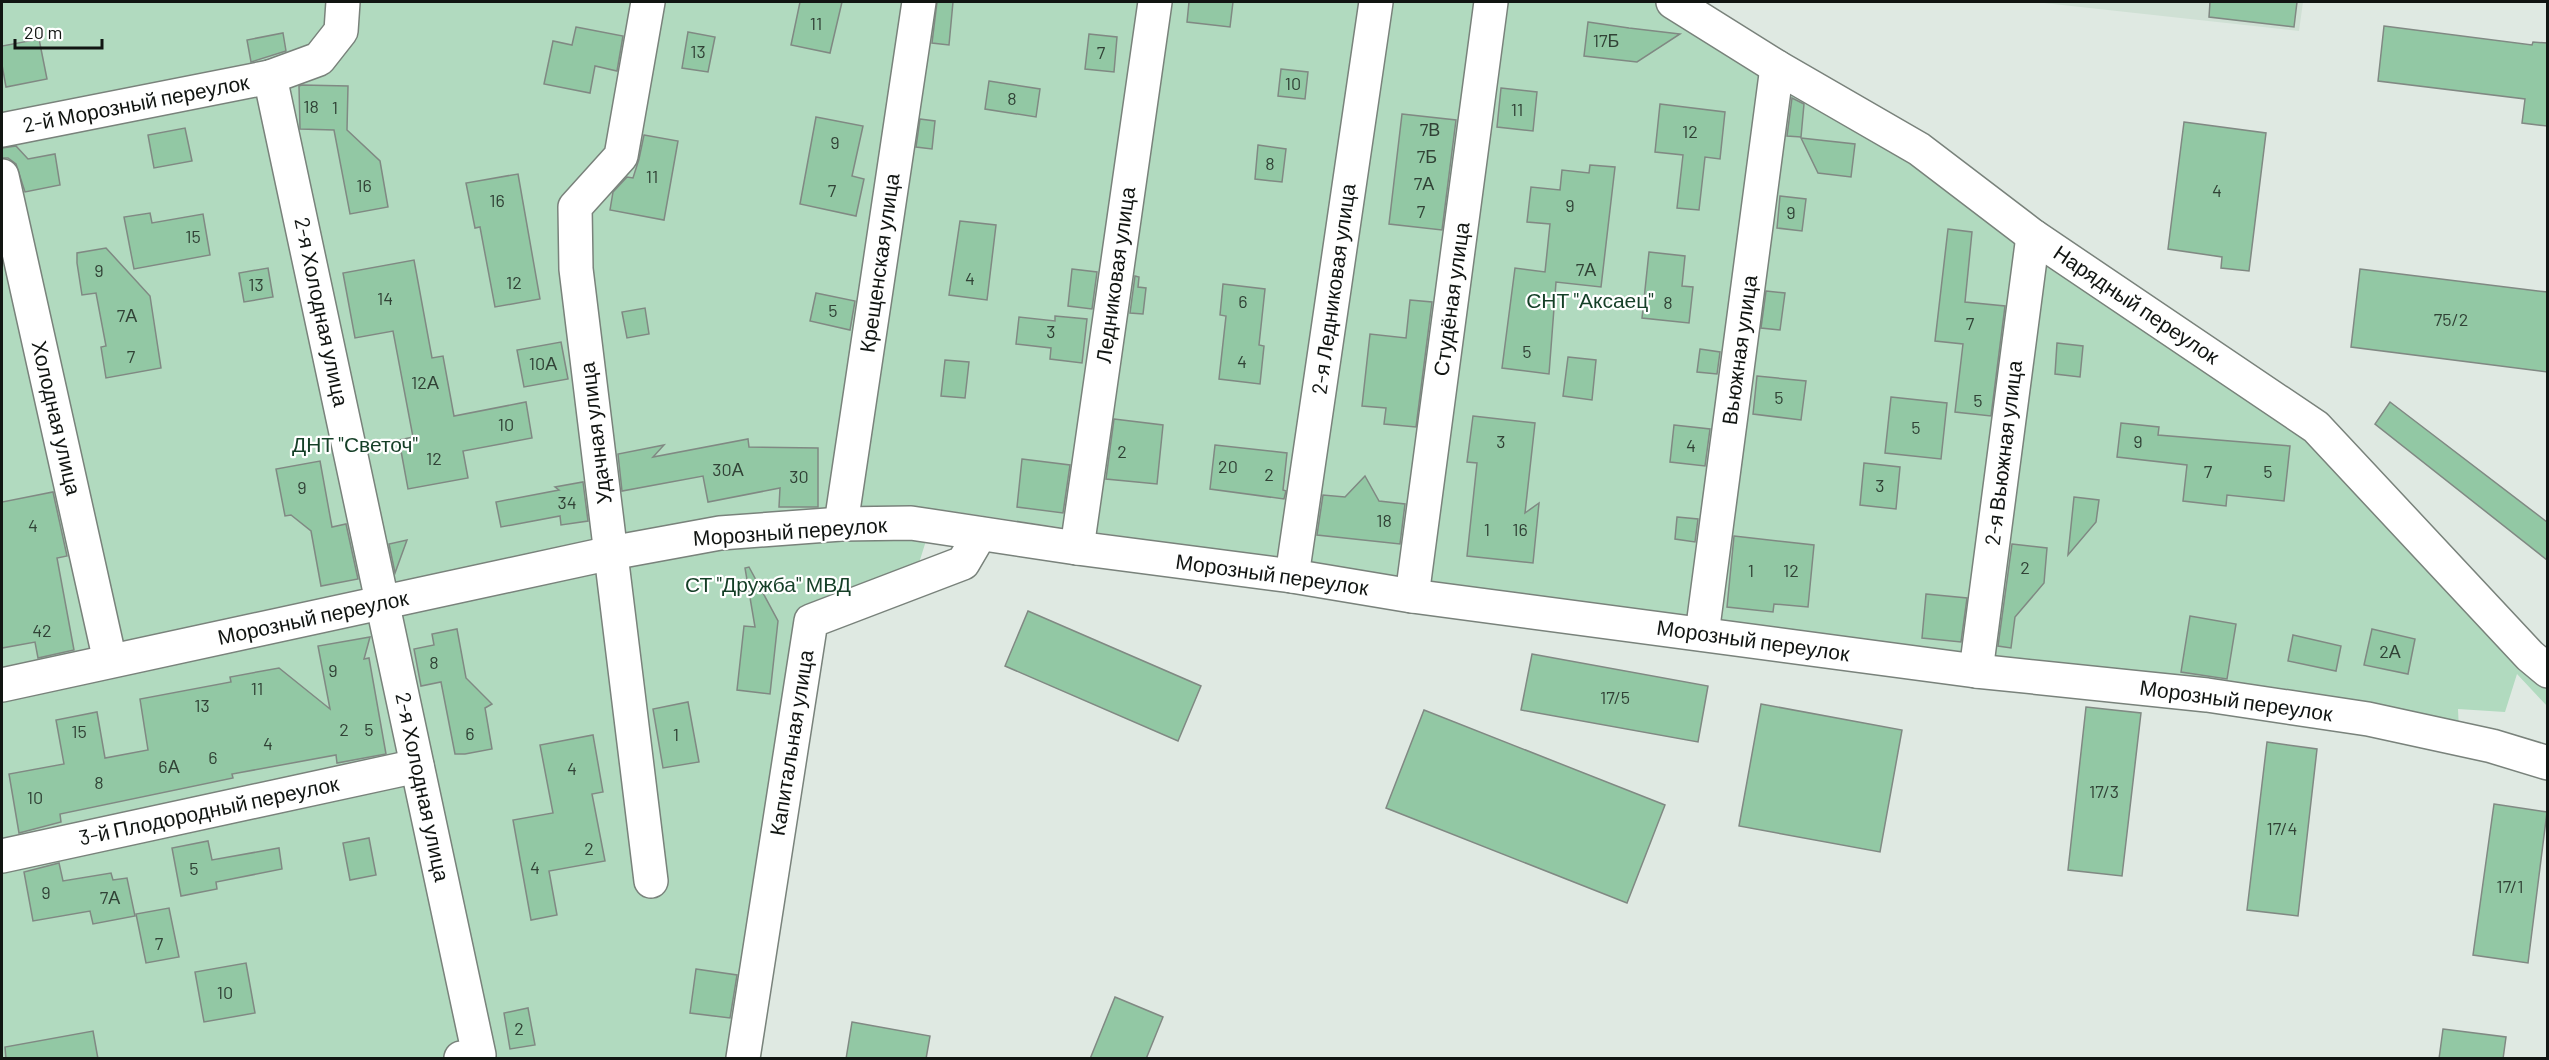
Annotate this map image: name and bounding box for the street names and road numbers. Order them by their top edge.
street label: 2-й Морозный переулок [21,68,252,137]
street label: Крещенская улица [854,171,904,354]
street label: 2-я Ледниковая улица [1305,181,1360,396]
street label: Ледниковая улица [1090,185,1139,364]
street label: 2-я Холодная улица [290,215,355,409]
street label: Студёная улица [1427,220,1474,377]
street label: Нарядный переулок [2049,239,2225,369]
street label: Вьюжная улица [1716,273,1761,426]
street label: Холодная улица [28,338,87,498]
street label: 2-я Вьюжная улица [1979,359,2026,547]
street label: Удачная улица [573,361,616,506]
street label: Морозный переулок [692,511,889,550]
street label: Морозный переулок [1174,548,1371,600]
street label: Морозный переулок [215,584,411,649]
street label: Морозный переулок [1655,614,1852,666]
street label: Капитальная улица [763,648,818,837]
street label: Морозный переулок [2138,674,2335,726]
street label: 2-я Холодная улица [391,690,456,884]
street label: 3-й Плодородный переулок [76,770,342,849]

